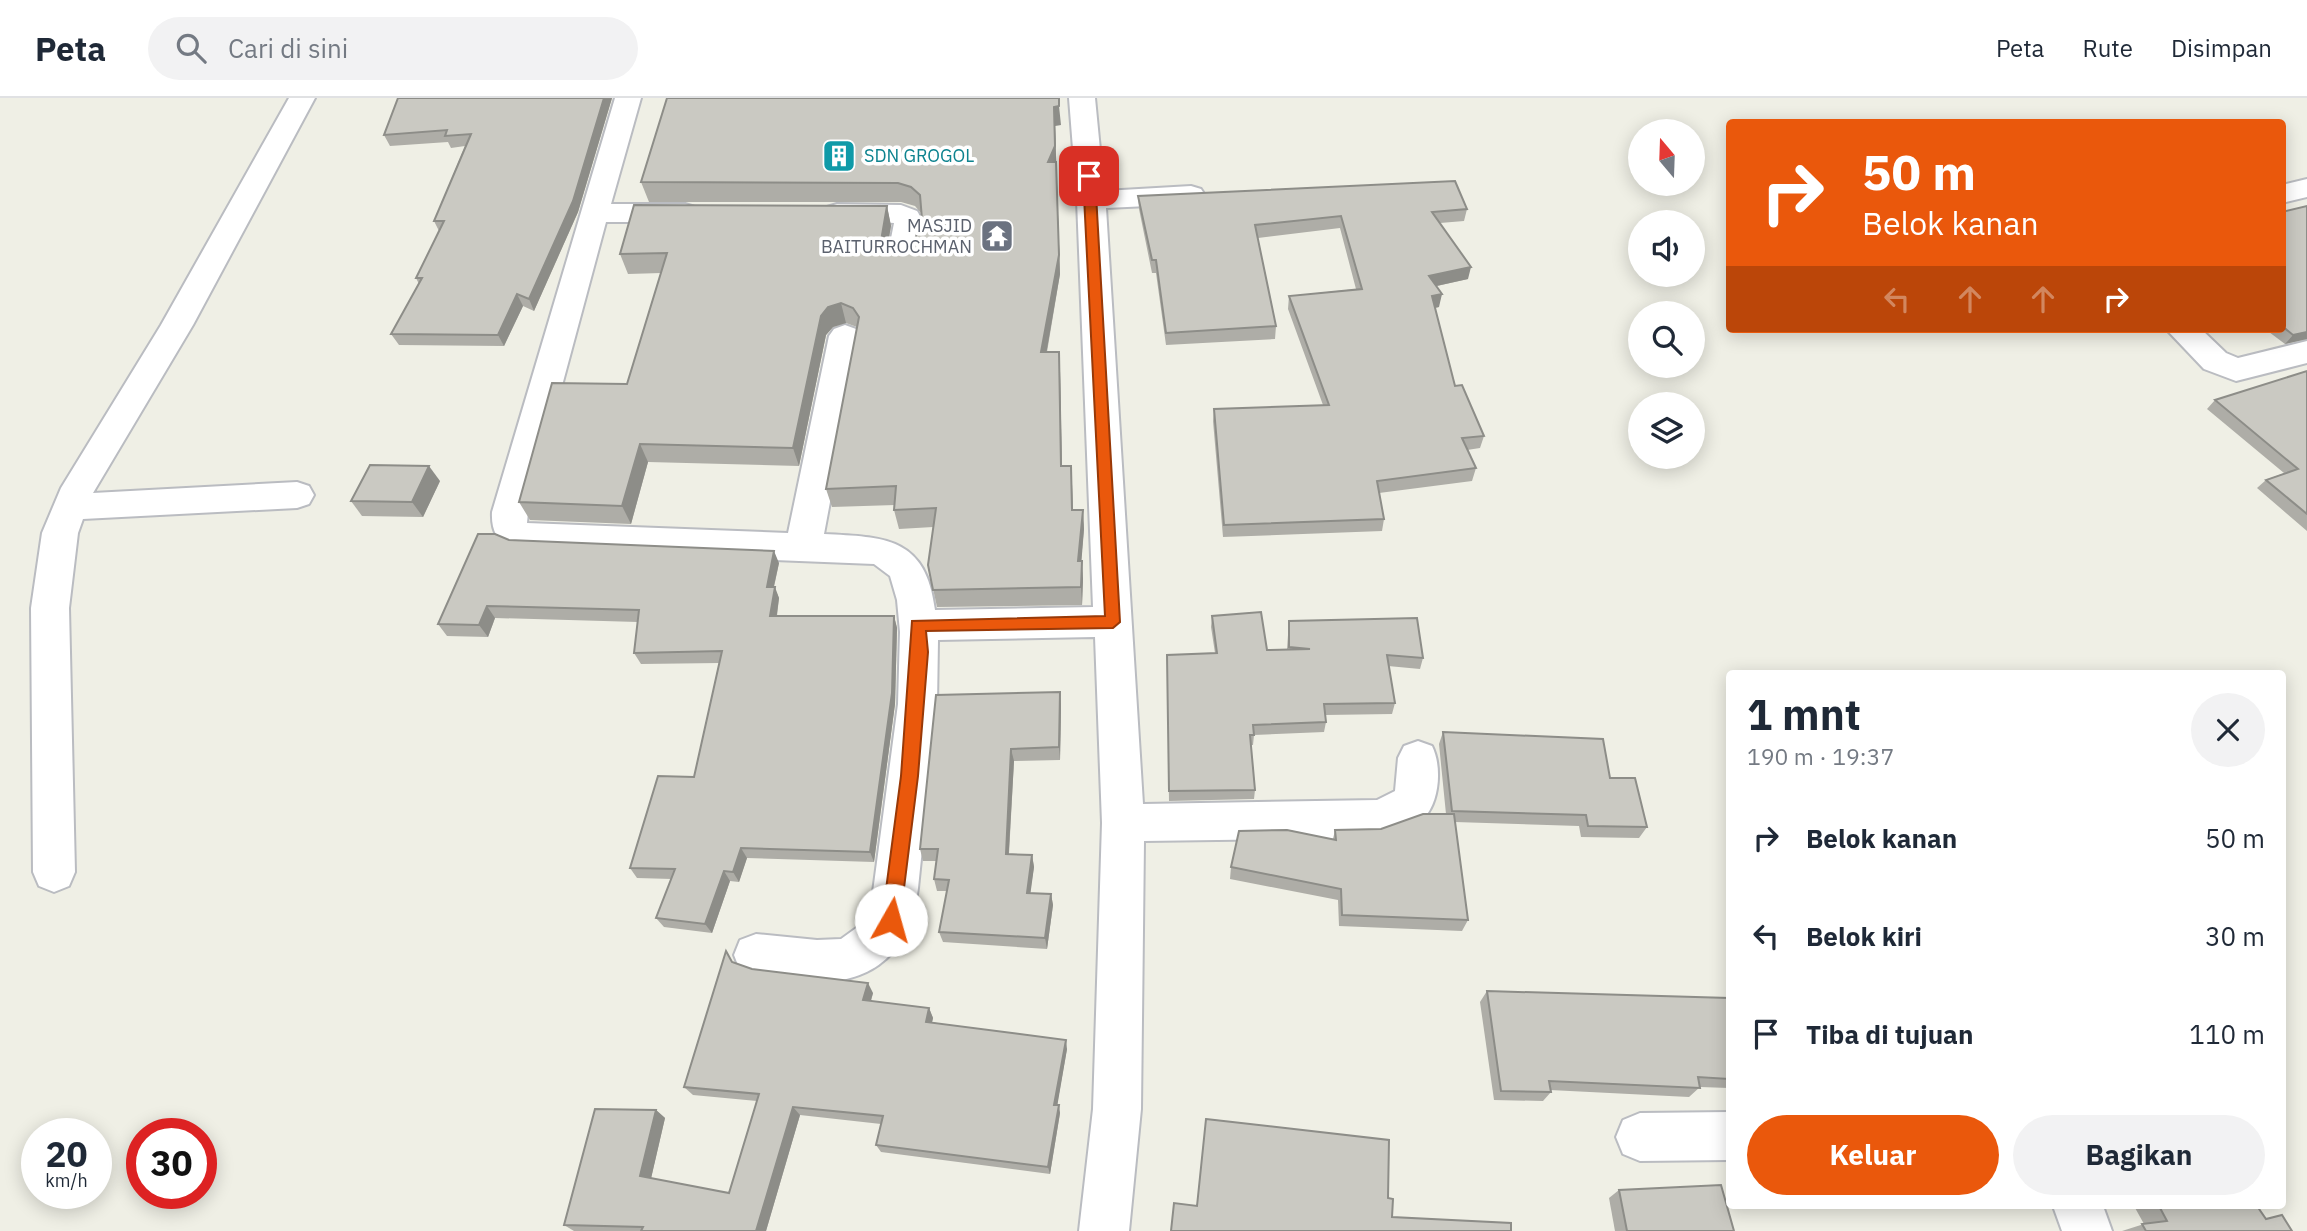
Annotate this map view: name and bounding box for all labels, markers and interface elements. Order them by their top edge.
search box [148,17,638,80]
text: Peta [35,27,106,70]
icon: search [172,29,210,67]
text: Cari di sini [228,31,348,65]
text: Peta [1996,32,2044,64]
text: Rute [2082,32,2133,64]
text: Disimpan [2171,32,2272,64]
north arrow [1628,119,1704,196]
map controls [1628,119,1705,469]
building icon: SDN GROGOL [820,137,858,175]
text: 50 m [1862,140,1976,203]
place label: SDN GROGOL [864,144,974,167]
pin [1059,146,1119,206]
icon: right [1747,147,1838,238]
icon: arrive [1070,157,1108,195]
text: Belok kanan [1862,202,2039,244]
button: sound [1628,210,1705,287]
place label: MASJID BAITURROCHMAN [821,214,972,258]
temple icon: MASJID BAITURROCHMAN [978,217,1016,255]
icon: left [1878,280,1916,318]
icon: ahead [1951,280,1989,318]
icon: ahead [2024,280,2062,318]
icon: right [2097,280,2135,318]
button: search [1628,301,1705,378]
button: layers [1628,392,1705,469]
text: 1 mnt [1747,687,1861,742]
button: close [2191,693,2265,767]
text: 190 m · 19:37 [1747,741,1894,771]
icon: right [1747,819,1785,857]
text: Belok kanan [1806,821,1957,855]
text: 50 m [2205,821,2265,855]
position arrow [854,883,928,957]
icon: left [1747,917,1785,955]
text: Belok kiri [1806,919,1922,953]
text: 30 m [2205,919,2265,953]
icon: arrive [1747,1015,1785,1053]
text: Tiba di tujuan [1806,1017,1973,1051]
text: 110 m [2189,1017,2265,1051]
button: Keluar [1747,1115,1999,1195]
button: Bagikan [2013,1115,2265,1195]
speed limit sign: 30 [126,1118,217,1209]
text: 20 [45,1131,88,1177]
text: km/h [45,1169,88,1192]

